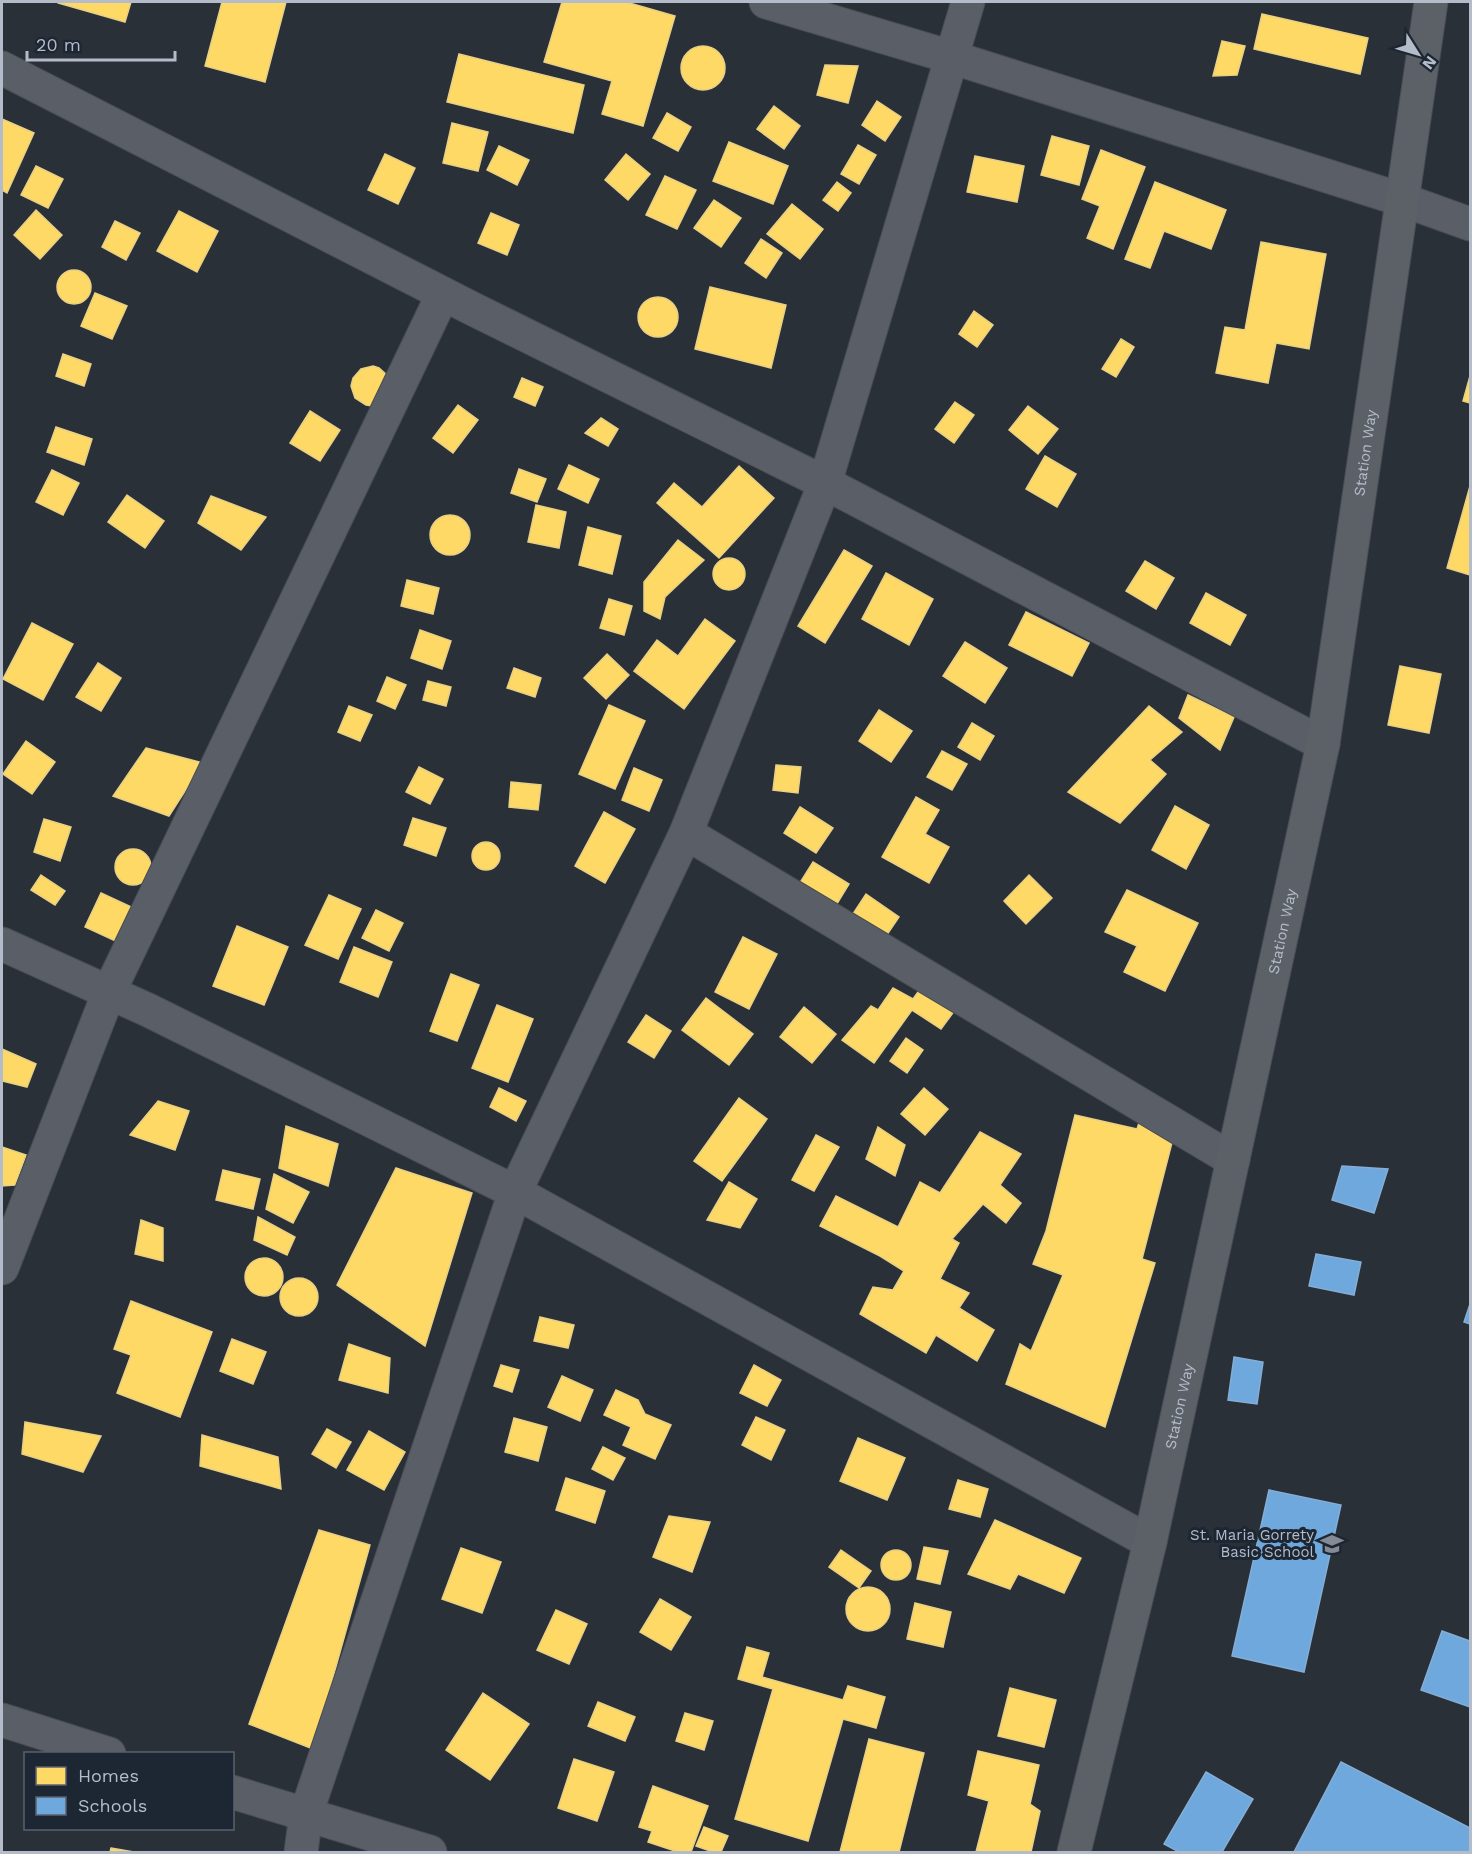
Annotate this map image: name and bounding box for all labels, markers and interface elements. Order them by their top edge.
scale bar [27,24,176,62]
north arrow [1388,24,1448,84]
text: 20 m [36,34,81,55]
text: N [1418,52,1441,73]
street label: Station Way [1350,408,1381,497]
street label: Station Way [1264,887,1300,976]
street label: Station Way [1161,1362,1197,1451]
place label: St. Maria Gorrety Basic School [1190,1526,1314,1561]
school or university icon: St. Maria Gorrety Basic School [1319,1531,1345,1557]
legend [24,1752,234,1830]
text: Homes [78,1765,139,1786]
text: Schools [78,1795,147,1816]

